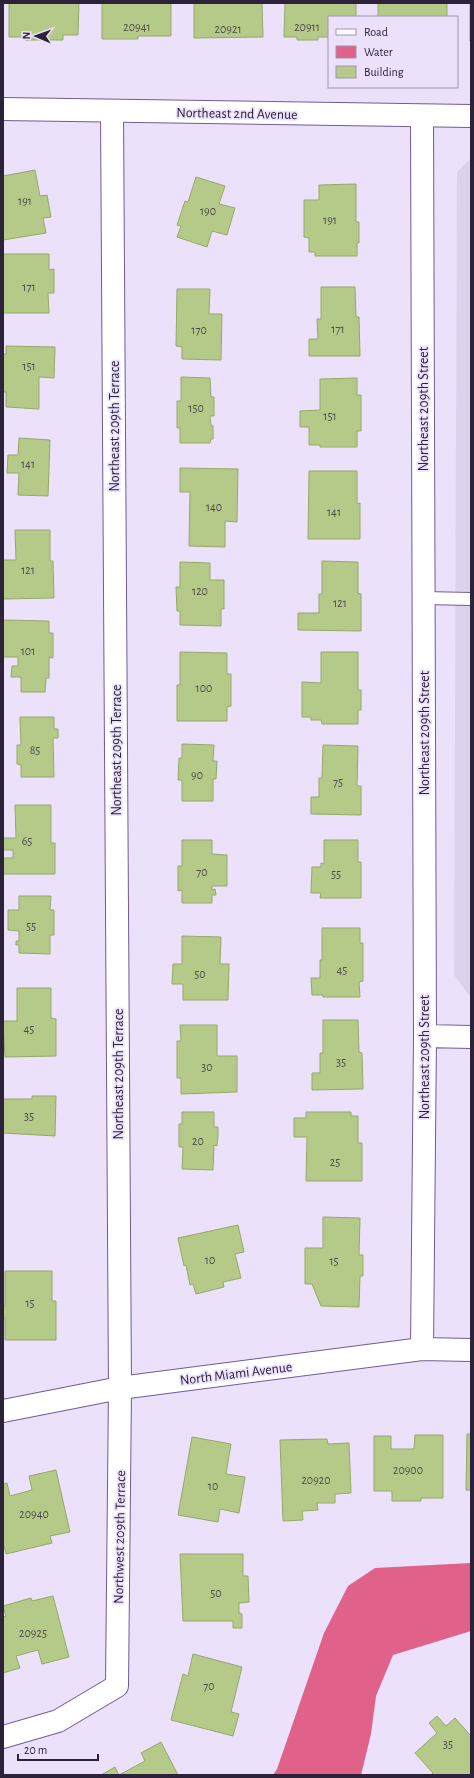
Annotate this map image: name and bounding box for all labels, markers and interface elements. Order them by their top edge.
north arrow [16,16,56,56]
legend [328,16,458,88]
house number: 20941 [123,21,151,33]
house number: 20911 [294,21,320,33]
house number: 20921 [214,23,242,35]
text: Road [364,26,388,38]
text: N [21,32,32,40]
text: Water [364,46,393,58]
text: Building [364,66,404,78]
street label: Northeast 2nd Avenue [176,106,298,122]
house number: 191 [18,195,32,207]
house number: 190 [200,205,216,217]
house number: 191 [323,214,337,226]
house number: 171 [22,281,36,293]
house number: 171 [331,323,345,335]
house number: 170 [191,324,207,336]
street label: Northeast 209th Street [417,346,431,471]
house number: 151 [22,360,36,372]
street label: Northeast 209th Terrace [108,360,122,492]
house number: 150 [188,402,204,414]
house number: 151 [323,410,337,422]
house number: 141 [21,458,35,470]
house number: 140 [206,501,222,513]
house number: 141 [327,506,341,518]
house number: 121 [21,564,35,576]
house number: 120 [192,585,208,597]
house number: 121 [333,597,347,609]
house number: 101 [21,645,35,657]
street label: Northeast 209th Street [418,670,432,795]
house number: 100 [196,682,212,694]
street label: Northeast 209th Terrace [110,684,124,816]
house number: 85 [30,744,40,756]
house number: 90 [191,769,203,781]
house number: 75 [333,776,343,788]
house number: 65 [22,835,32,847]
house number: 70 [196,866,208,878]
house number: 55 [331,868,341,880]
house number: 55 [26,920,36,932]
house number: 45 [337,964,347,976]
house number: 50 [194,968,206,980]
street label: Northeast 209th Street [418,994,432,1119]
street label: Northeast 209th Terrace [112,1008,126,1140]
house number: 45 [24,1023,34,1035]
house number: 35 [336,1056,346,1068]
house number: 30 [201,1061,213,1073]
house number: 35 [24,1110,34,1122]
house number: 20 [192,1135,204,1147]
house number: 25 [330,1156,340,1168]
house number: 10 [205,1254,215,1266]
house number: 15 [329,1255,339,1267]
house number: 15 [25,1297,35,1309]
street label: North Miami Avenue [179,1360,293,1388]
house number: 20900 [393,1464,423,1476]
street label: Northwest 209th Terrace [112,1470,128,1604]
house number: 20920 [301,1474,331,1486]
house number: 10 [208,1480,218,1492]
house number: 20940 [19,1508,49,1520]
house number: 50 [210,1587,222,1599]
house number: 20925 [19,1627,47,1639]
house number: 70 [203,1680,215,1692]
scale bar [18,1736,98,1762]
house number: 35 [443,1738,453,1750]
text: 20 m [24,1744,47,1756]

